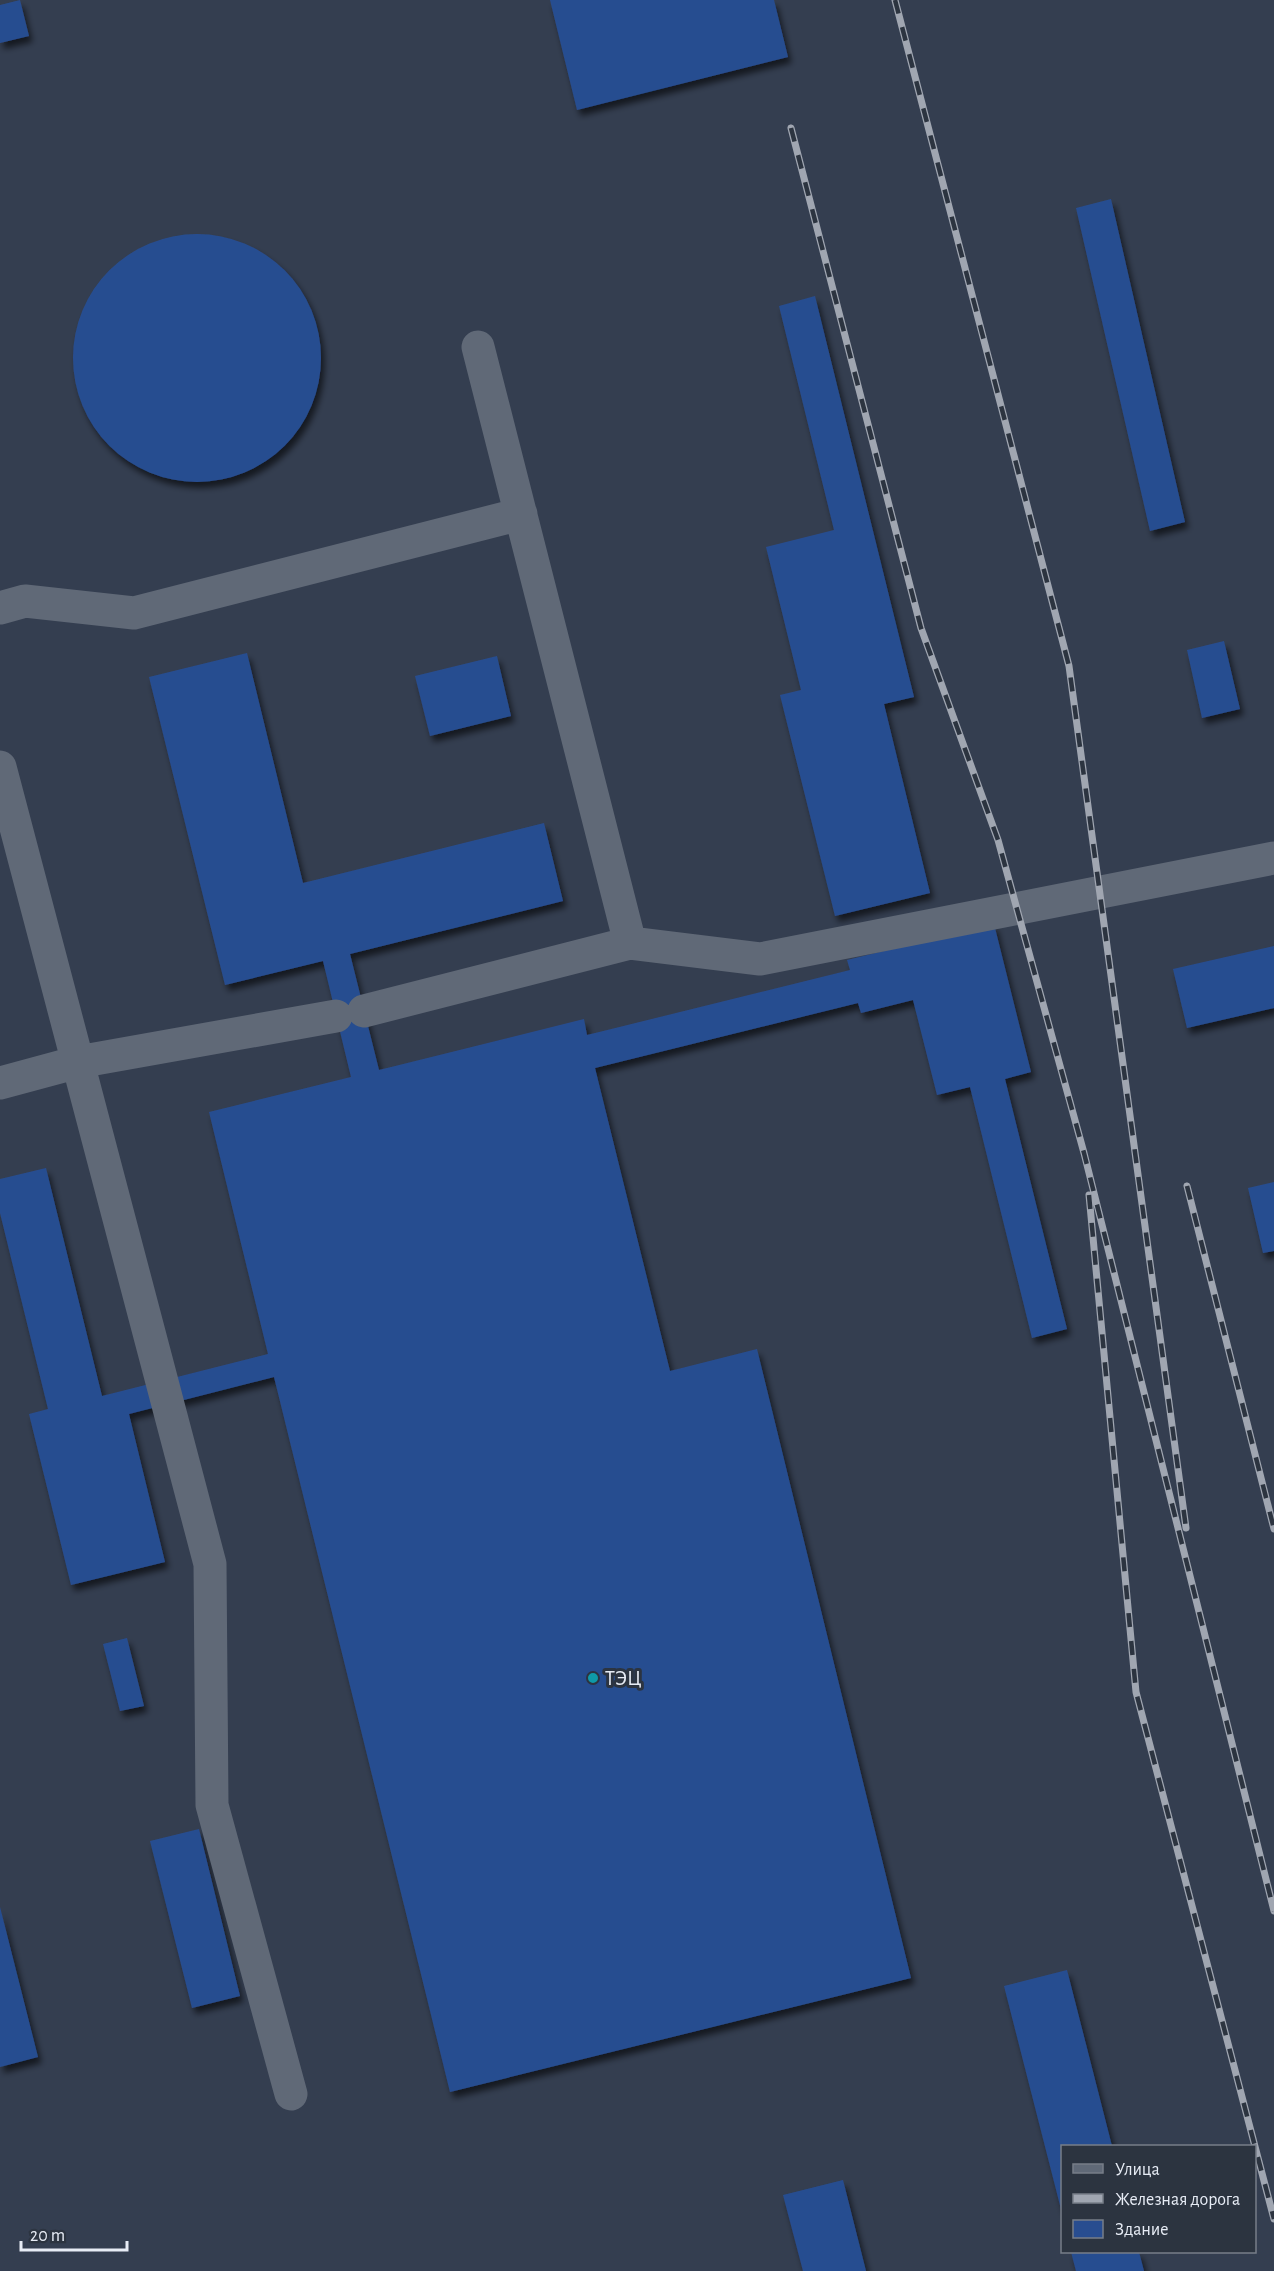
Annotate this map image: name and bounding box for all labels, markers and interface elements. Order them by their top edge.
place label: ТЭЦ [605,1668,642,1689]
marker: ТЭЦ [586,1671,600,1685]
legend [1061,2145,1256,2253]
text: Улица [1115,2161,1160,2179]
text: Железная дорога [1115,2191,1240,2209]
scale bar [21,2214,128,2252]
text: Здание [1115,2221,1169,2239]
text: 20 m [30,2227,65,2245]

